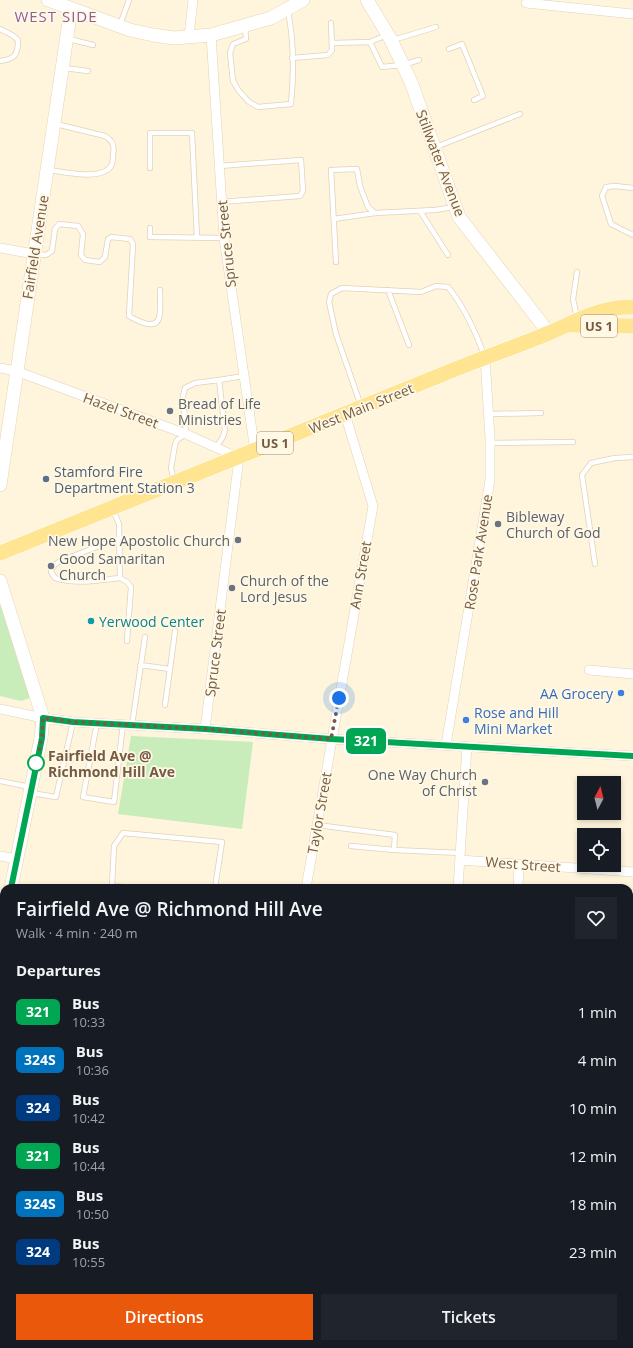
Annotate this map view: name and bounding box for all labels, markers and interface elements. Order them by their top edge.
district label: WEST SIDE [14,6,98,26]
street label: Stillwater Avenue [412,107,470,219]
street label: Fairfield Avenue [17,194,53,300]
street label: Spruce Street [212,199,240,289]
road number: US 1 [581,315,617,337]
street label: West Main Street [306,378,416,438]
street label: Hazel Street [81,388,161,432]
place label: Bread of Life Ministries [178,394,261,429]
marker: Bread of Life Ministries [165,406,175,416]
road number: US 1 [257,432,293,454]
place label: Stamford Fire Department Station 3 [54,462,195,497]
marker: Stamford Fire Department Station 3 [41,474,51,484]
street label: Rose Park Avenue [459,493,497,611]
place label: Bibleway Church of God [506,507,601,542]
marker: Bibleway Church of God [493,519,503,529]
place label: New Hope Apostolic Church [48,531,230,550]
marker: New Hope Apostolic Church [233,535,243,545]
street label: Ann Street [345,539,375,611]
place label: Good Samaritan Church [59,549,165,584]
marker: Good Samaritan Church [46,561,56,571]
place label: Church of the Lord Jesus [240,571,329,606]
marker: Church of the Lord Jesus [227,583,237,593]
street label: Spruce Street [200,608,230,698]
place label: Yerwood Center [99,612,204,631]
marker: Yerwood Center [86,616,96,626]
place label: AA Grocery [540,684,614,703]
your location [329,688,349,708]
marker: AA Grocery [616,688,626,698]
place label: Rose and Hill Mini Market [474,703,559,738]
marker: Rose and Hill Mini Market [461,715,471,725]
line badge: 321 [343,728,389,754]
text: 321 [354,731,378,750]
place label: Fairfield Ave @ Richmond Hill Ave [48,746,175,781]
marker: Fairfield Ave @ Richmond Hill Ave [27,754,45,772]
place label: One Way Church of Christ [368,765,477,800]
street label: Taylor Street [302,771,336,855]
north arrow [577,776,621,820]
map controls [577,776,621,872]
marker: One Way Church of Christ [480,777,490,787]
button: locate [577,828,621,872]
street label: West Street [485,852,561,876]
text: Fairfield Ave @ Richmond Hill Ave [16,896,323,922]
button: heart [575,897,617,939]
text: Walk · 4 min · 240 m [16,924,138,942]
text: Departures [16,960,101,980]
text: Bus [72,993,99,1013]
text: 321 [26,1002,50,1021]
text: 1 min [578,1002,617,1022]
text: 10:33 [72,1013,105,1031]
text: Bus [76,1041,103,1061]
text: 324S [24,1050,56,1069]
text: 4 min [578,1050,617,1070]
text: 10:36 [76,1061,109,1079]
text: Bus [72,1089,99,1109]
text: 324 [26,1098,50,1117]
text: 10 min [569,1098,617,1118]
text: 10:42 [72,1109,105,1127]
text: Bus [72,1137,99,1157]
text: 321 [26,1146,50,1165]
text: 12 min [569,1146,617,1166]
text: 10:44 [72,1157,105,1175]
text: Bus [76,1185,103,1205]
text: 324S [24,1194,56,1213]
text: 18 min [569,1194,617,1214]
text: 10:50 [76,1205,109,1223]
text: Bus [72,1233,99,1253]
text: 324 [26,1242,50,1261]
text: 23 min [569,1242,617,1262]
text: 10:55 [72,1253,105,1271]
button: Directions [16,1294,313,1340]
button: Tickets [321,1294,617,1340]

